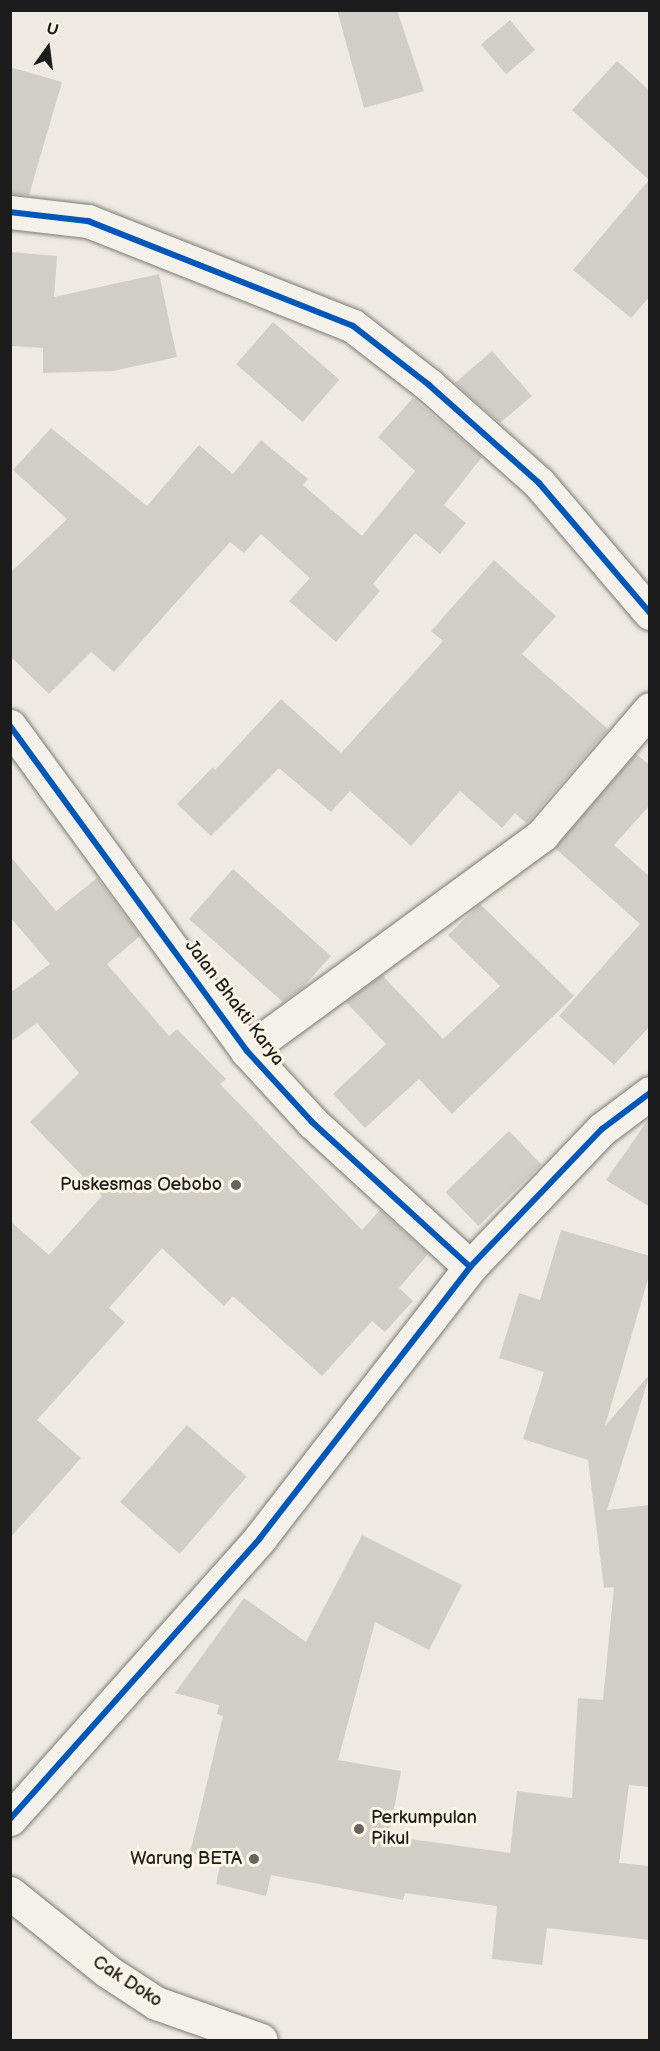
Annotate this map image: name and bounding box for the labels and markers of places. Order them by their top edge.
place label: Puskesmas Oebobo [60,1174,222,1196]
marker: Puskesmas Oebobo [227,1176,245,1194]
place label: Perkumpulan Pikul [371,1808,477,1850]
marker: Perkumpulan Pikul [352,1822,366,1836]
place label: Warung BETA [130,1848,242,1870]
marker: Warung BETA [247,1852,261,1866]

